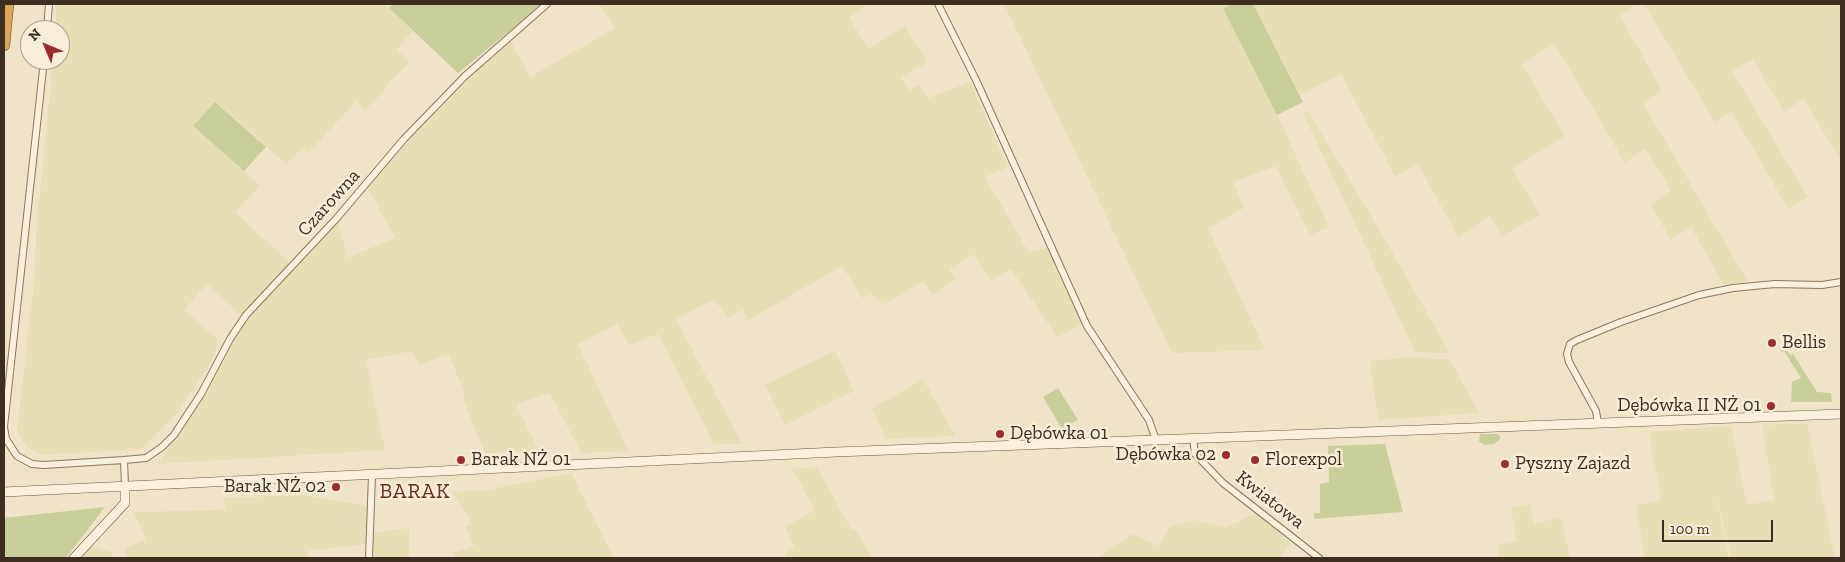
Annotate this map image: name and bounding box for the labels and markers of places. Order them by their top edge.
place label: Bellis [1782,332,1826,354]
marker: Bellis [1766,337,1778,349]
place label: Dębówka II NŻ 01 [1617,395,1761,417]
marker: Dębówka II NŻ 01 [1765,400,1777,412]
place label: Dębówka 01 [1010,423,1108,445]
marker: Dębówka 01 [994,428,1006,440]
place label: Dębówka 02 [1116,444,1216,466]
place label: Barak NŻ 01 [471,449,571,471]
marker: Dębówka 02 [1220,449,1232,461]
place label: Florexpol [1265,449,1342,471]
place label: Pyszny Zajazd [1515,453,1630,475]
marker: Barak NŻ 01 [455,454,467,466]
marker: Florexpol [1249,454,1261,466]
marker: Pyszny Zajazd [1499,458,1511,470]
place label: Barak NŻ 02 [224,476,326,498]
marker: Barak NŻ 02 [330,481,342,493]

